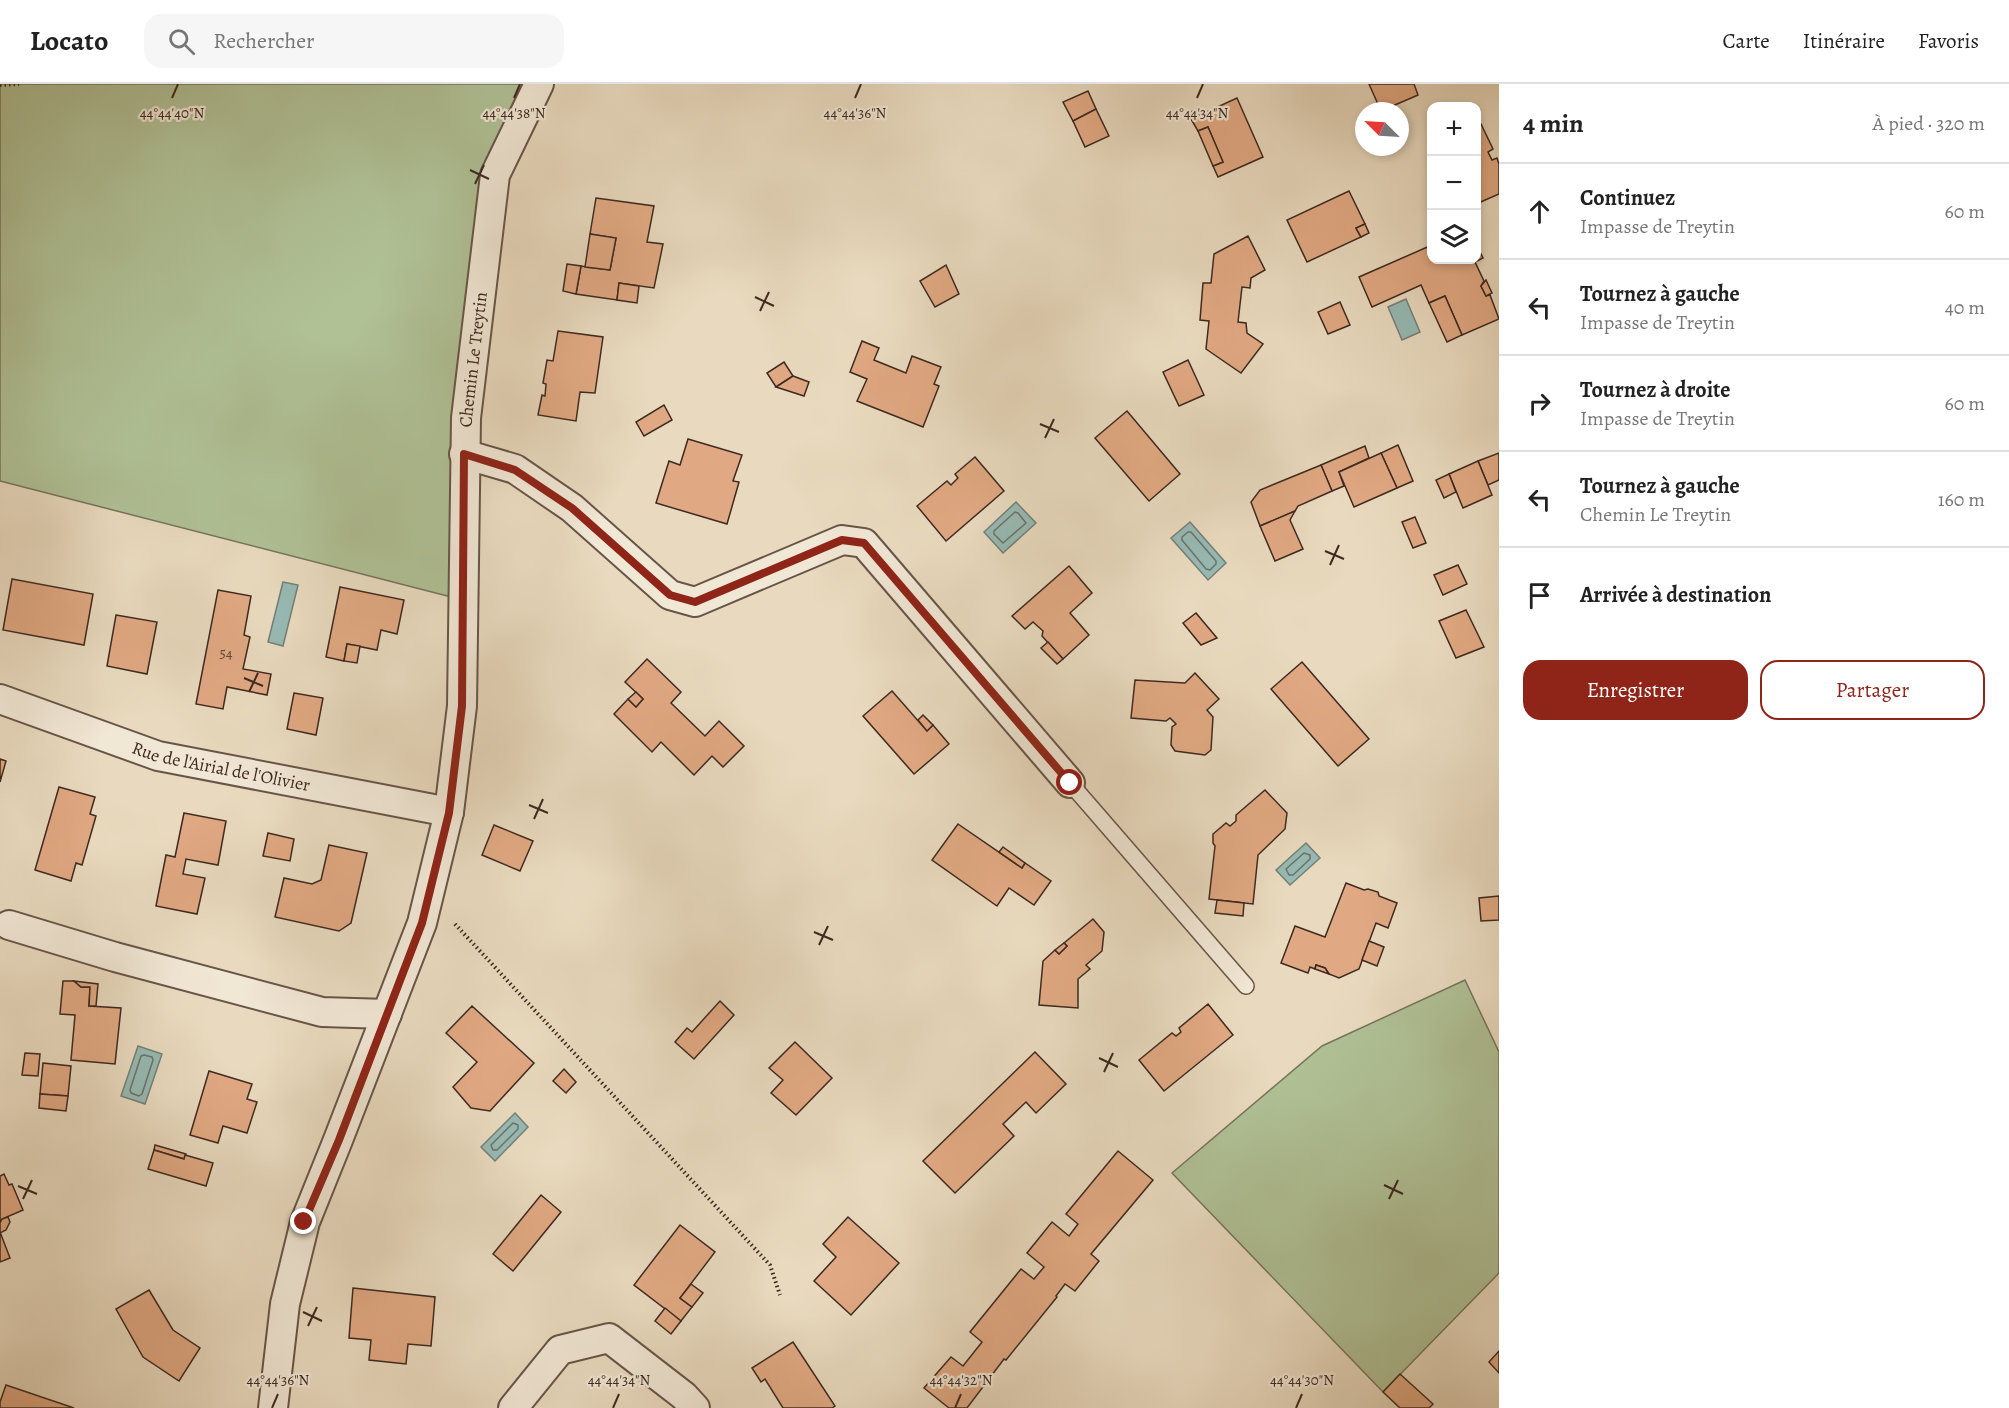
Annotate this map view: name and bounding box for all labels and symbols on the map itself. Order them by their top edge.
north arrow [1355,102,1409,156]
text: 44°44'40"N [140,103,204,123]
text: 44°44'38"N [482,103,546,123]
text: 44°44'36"N [824,103,887,123]
text: 44°44'34"N [1166,103,1229,123]
street label: Chemin Le Treytin [454,290,493,428]
house number: 54 [219,643,233,663]
street label: Rue de l'Airial de l'Olivier [129,736,312,797]
route start [1056,769,1082,795]
route end [290,1208,316,1234]
text: 44°44'36"N [247,1370,310,1390]
text: 44°44'34"N [588,1370,651,1390]
text: 44°44'32"N [930,1370,993,1390]
text: 44°44'30"N [1270,1370,1334,1390]

